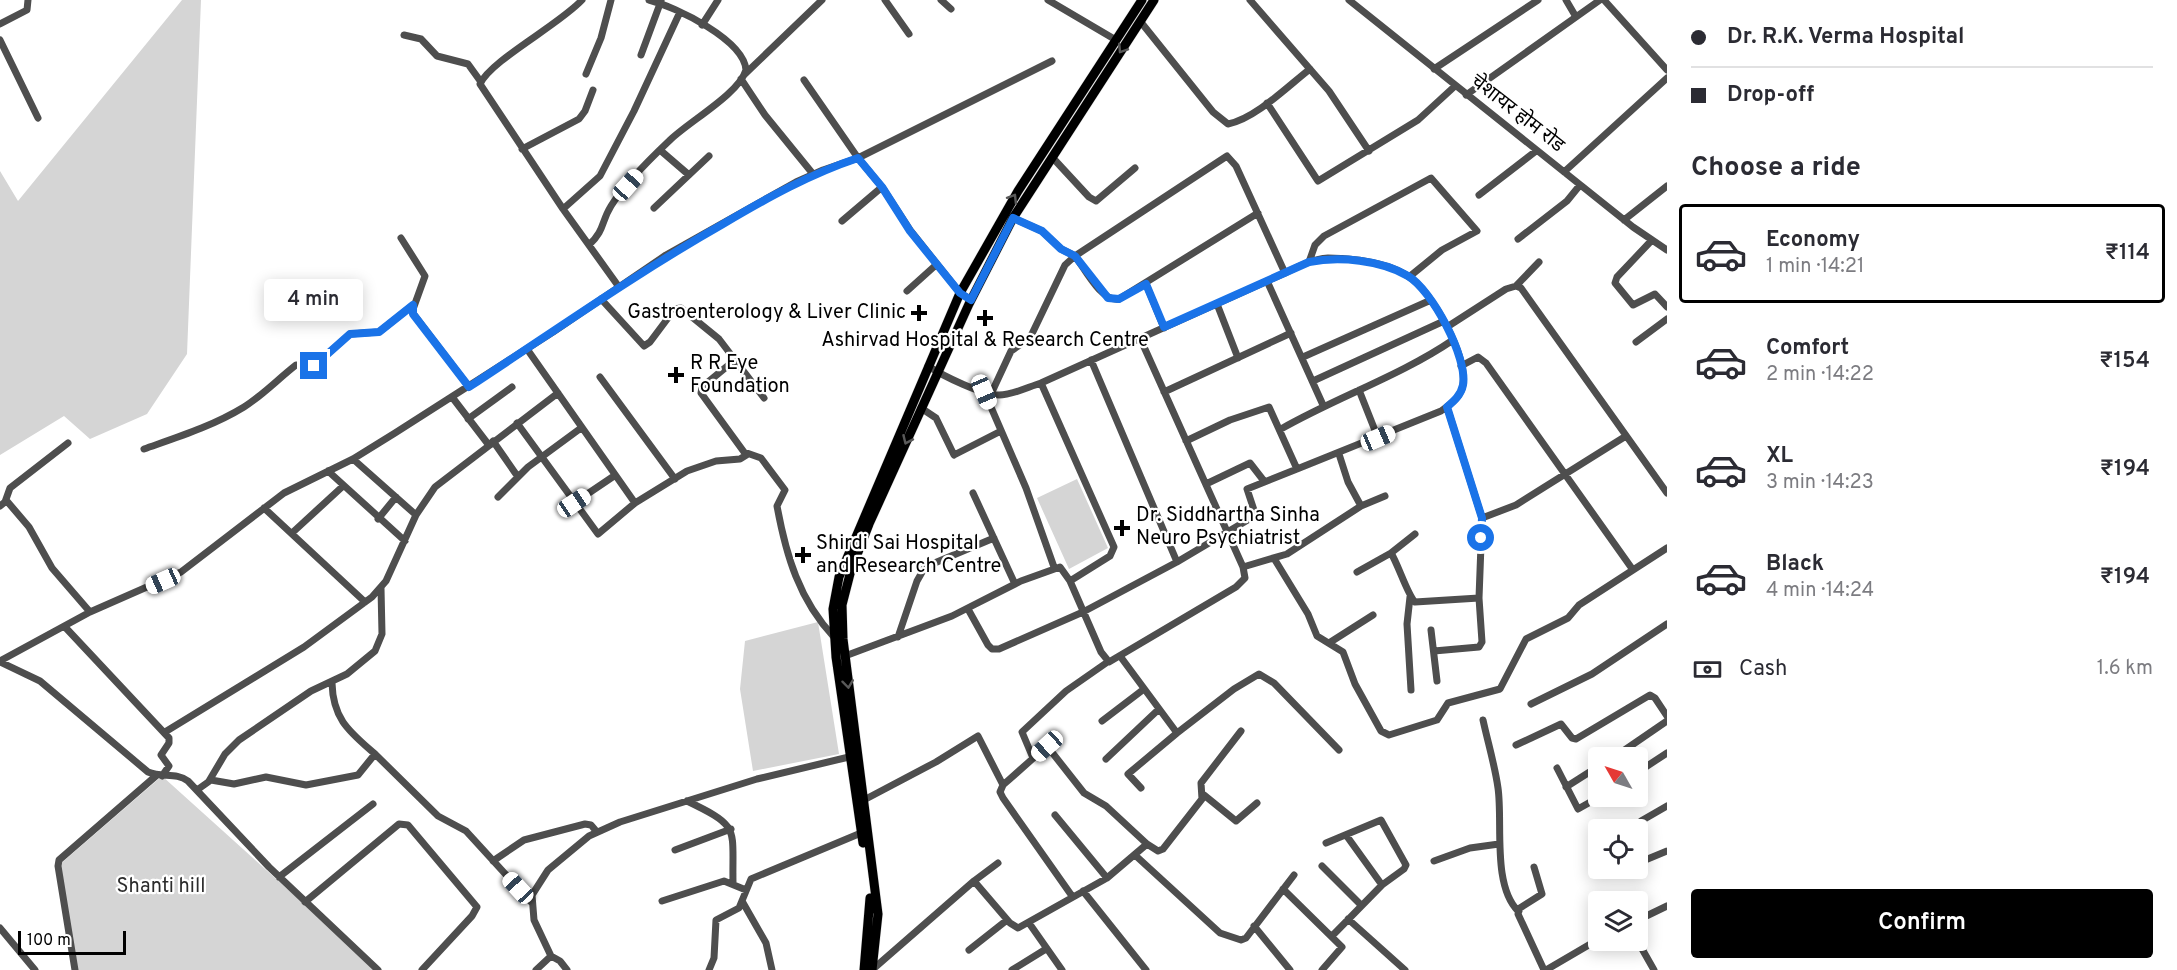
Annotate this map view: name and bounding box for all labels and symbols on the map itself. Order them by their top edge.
one-way arrow [1118,42,1129,53]
street label: चेशायर होम रोड [1465,68,1570,159]
car [609,166,647,204]
one-way arrow [1006,194,1018,204]
callout: 4 min [264,279,364,321]
place label: Gastroenterology & Liver Clinic [627,300,906,326]
marker: Gastroenterology & Liver Clinic [910,304,928,322]
marker: Ashirvad Hospital & Research Centre [976,309,994,327]
place label: Ashirvad Hospital & Research Centre [821,328,1149,354]
place label: R R Eye Foundation [690,351,790,400]
route end [300,352,327,379]
marker: R R Eye Foundation [667,366,685,384]
car [969,372,999,412]
car [1358,423,1398,453]
one-way arrow [902,433,914,444]
car [554,485,594,521]
place label: Dr. Siddhartha Sinha Neuro Psychiatrist [1136,503,1320,552]
marker: Dr. Siddhartha Sinha Neuro Psychiatrist [1113,519,1131,537]
route start [1467,524,1494,551]
place label: Shirdi Sai Hospital and Research Centre [816,531,1001,580]
marker: Shirdi Sai Hospital and Research Centre [794,546,812,564]
car [143,565,183,597]
one-way arrow [842,680,854,689]
car [1028,727,1066,765]
north arrow [1588,747,1648,807]
car [499,869,537,907]
park label: Shanti hill [117,874,205,900]
scale bar [18,928,126,956]

